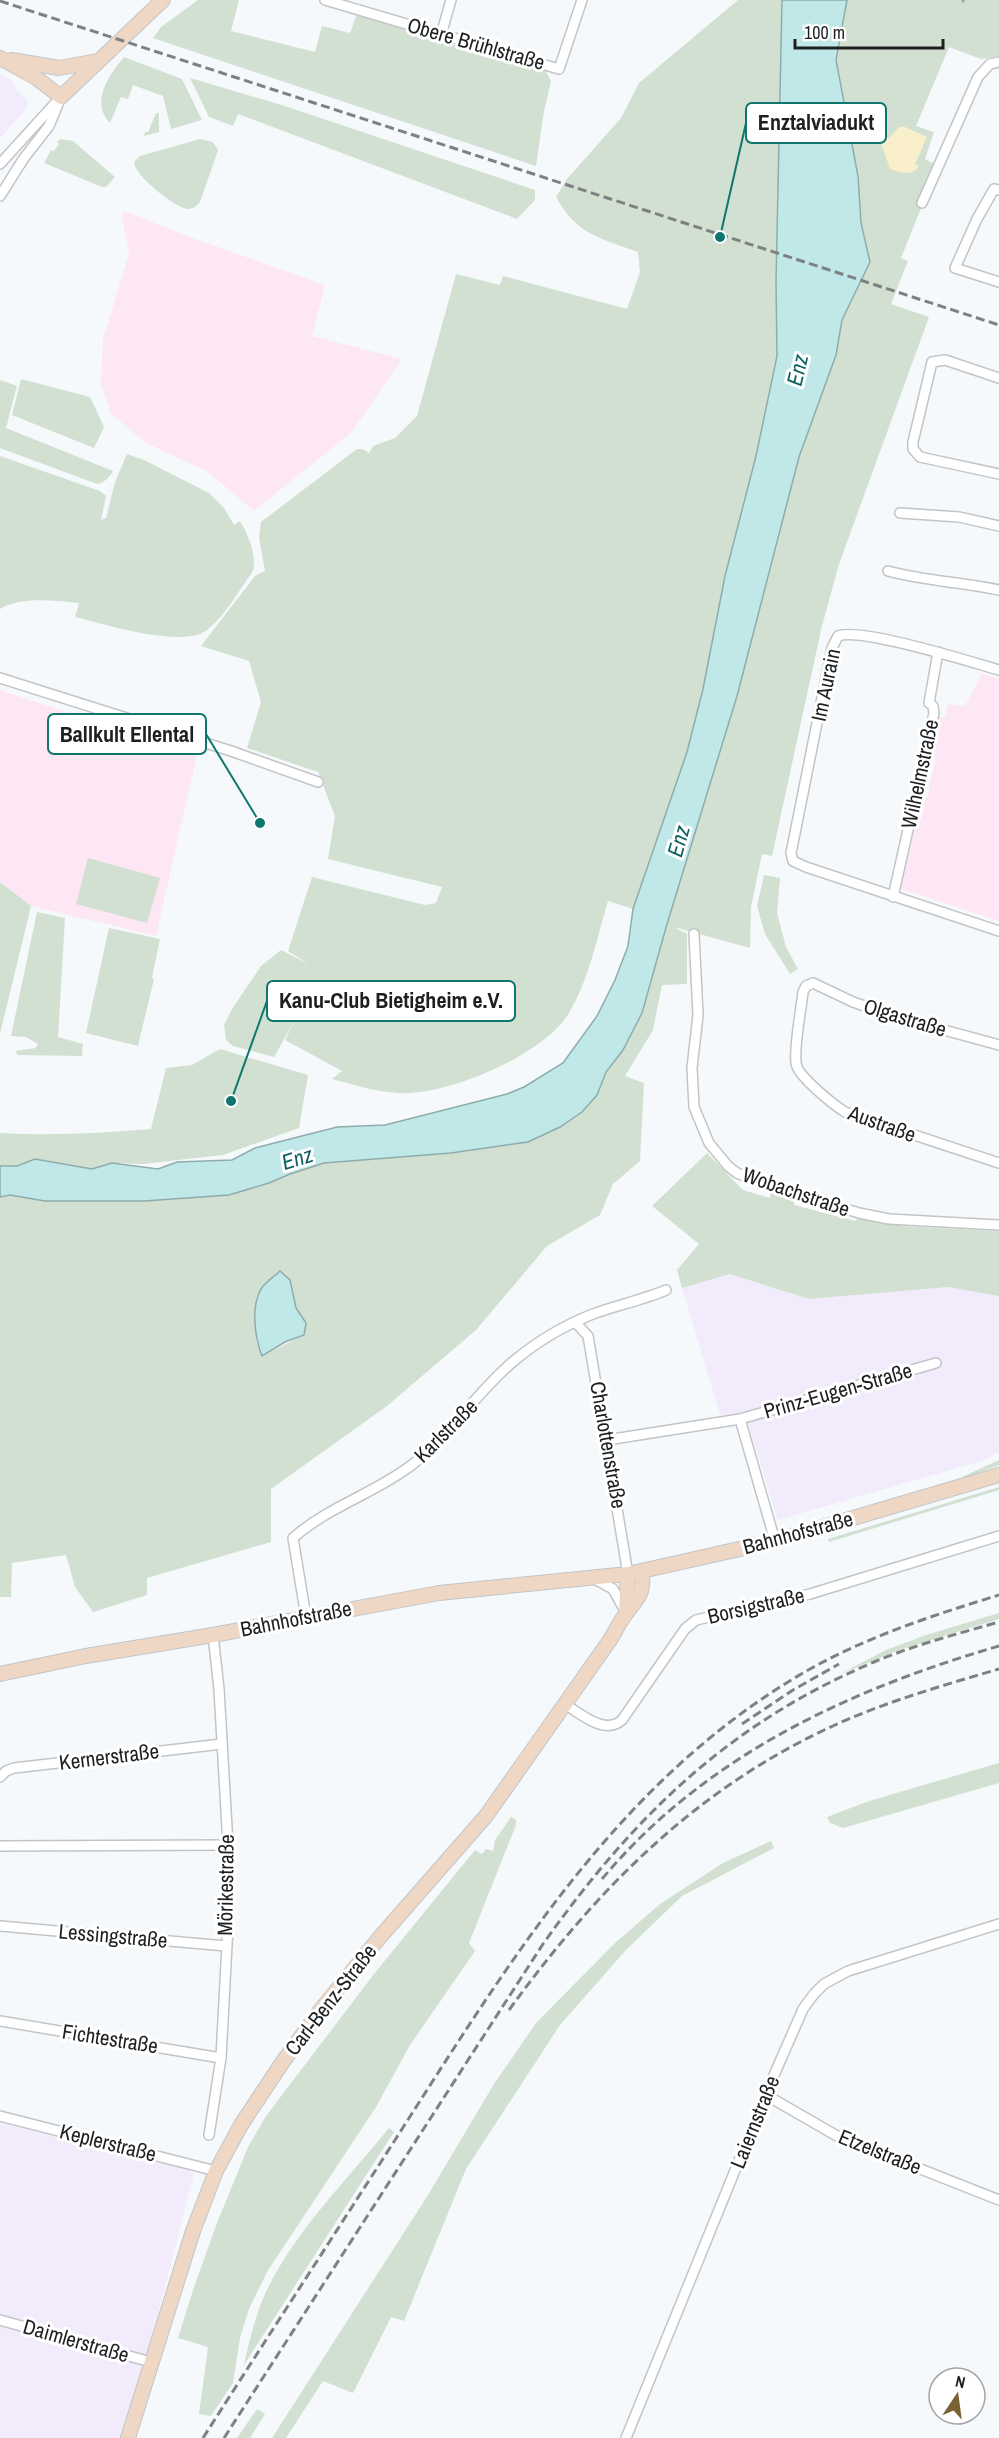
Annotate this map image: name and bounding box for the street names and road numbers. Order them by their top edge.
street label: Obere Brühlstraße [404,10,548,77]
street label: Im Aurain [804,646,847,724]
street label: Wilhelmstraße [894,717,945,831]
street label: Olgastraße [860,991,950,1044]
street label: Austraße [843,1098,920,1149]
street label: Wobachstraße [739,1160,854,1223]
street label: Prinz-Eugen-Straße [760,1355,915,1426]
street label: Charlottenstraße [583,1379,634,1511]
street label: Karlstraße [407,1392,484,1469]
street label: Bahnhofstraße [740,1504,856,1561]
street label: Borsigstraße [705,1580,807,1631]
street label: Bahnhofstraße [238,1593,354,1644]
street label: Kernerstraße [57,1736,161,1777]
street label: Mörikestraße [210,1834,241,1936]
street label: Lessingstraße [57,1916,169,1955]
street label: Carl-Benz-Straße [278,1938,383,2061]
street label: Fichtestraße [60,2017,160,2060]
street label: Laiernstraße [723,2071,786,2173]
street label: Keplerstraße [57,2117,159,2169]
street label: Etzelstraße [834,2122,926,2181]
street label: Daimlerstraße [20,2312,133,2369]

